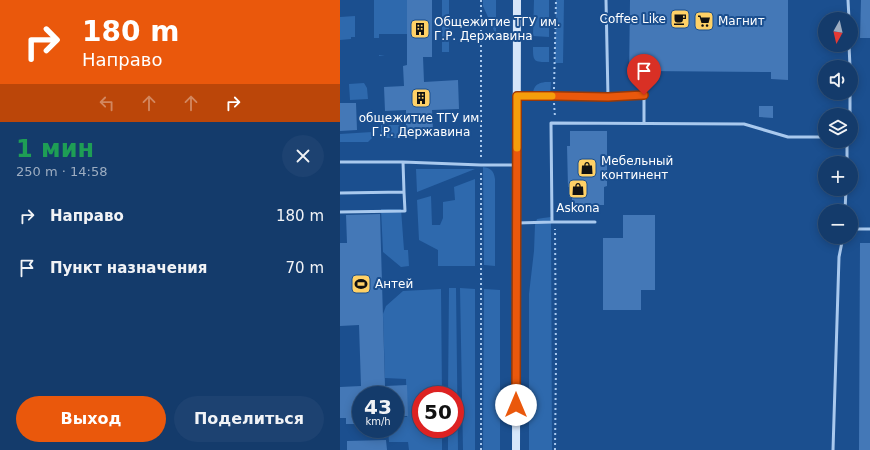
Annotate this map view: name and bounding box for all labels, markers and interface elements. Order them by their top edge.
cafe icon: Coffee Like [669,8,691,30]
supermarket icon: Магнит [693,10,715,32]
place label: Coffee Like [600,12,666,26]
north arrow [818,12,858,52]
map controls [818,12,858,244]
place label: Магнит [718,14,765,28]
text: 180 m [82,15,179,48]
place label: Общежитие ТГУ им. Г.Р. Державина [434,15,561,43]
icon: right [16,16,68,68]
building icon: Общежитие ТГУ им. Г.Р. Державина [409,18,431,40]
text: Направо [82,49,162,70]
pin [627,54,661,95]
icon: arrive [633,60,655,82]
button: sound [818,60,858,100]
building icon: общежитие ТГУ им. Г.Р. Державина [410,87,432,109]
icon: left [96,92,118,114]
icon: ahead [138,92,160,114]
icon: ahead [180,92,202,114]
icon: right [222,92,244,114]
button: layers [818,108,858,148]
place label: общежитие ТГУ им. Г.Р. Державина [359,111,483,139]
text: 1 мин [16,135,94,163]
button: close [282,135,324,177]
place label: Мебельный континент [601,154,673,182]
button: + [818,156,858,196]
shop icon: Мебельный континент [576,157,598,179]
text: 250 m · 14:58 [16,164,107,179]
shop icon: Askona [567,178,589,200]
place label: Askona [556,201,600,215]
button: − [818,204,858,244]
icon: right [16,205,38,227]
text: Направо [50,207,124,225]
text: 180 m [276,207,324,225]
icon: arrive [16,257,38,279]
text: Пункт назначения [50,259,207,277]
text: 70 m [286,259,324,277]
sports icon: Антей [350,273,372,295]
place label: Антей [375,277,413,291]
position arrow [495,384,537,426]
speed limit sign: 50 [412,386,464,438]
text: 43 [364,395,392,419]
button: Выход [16,396,166,442]
button: Поделиться [174,396,324,442]
text: km/h [365,416,391,427]

